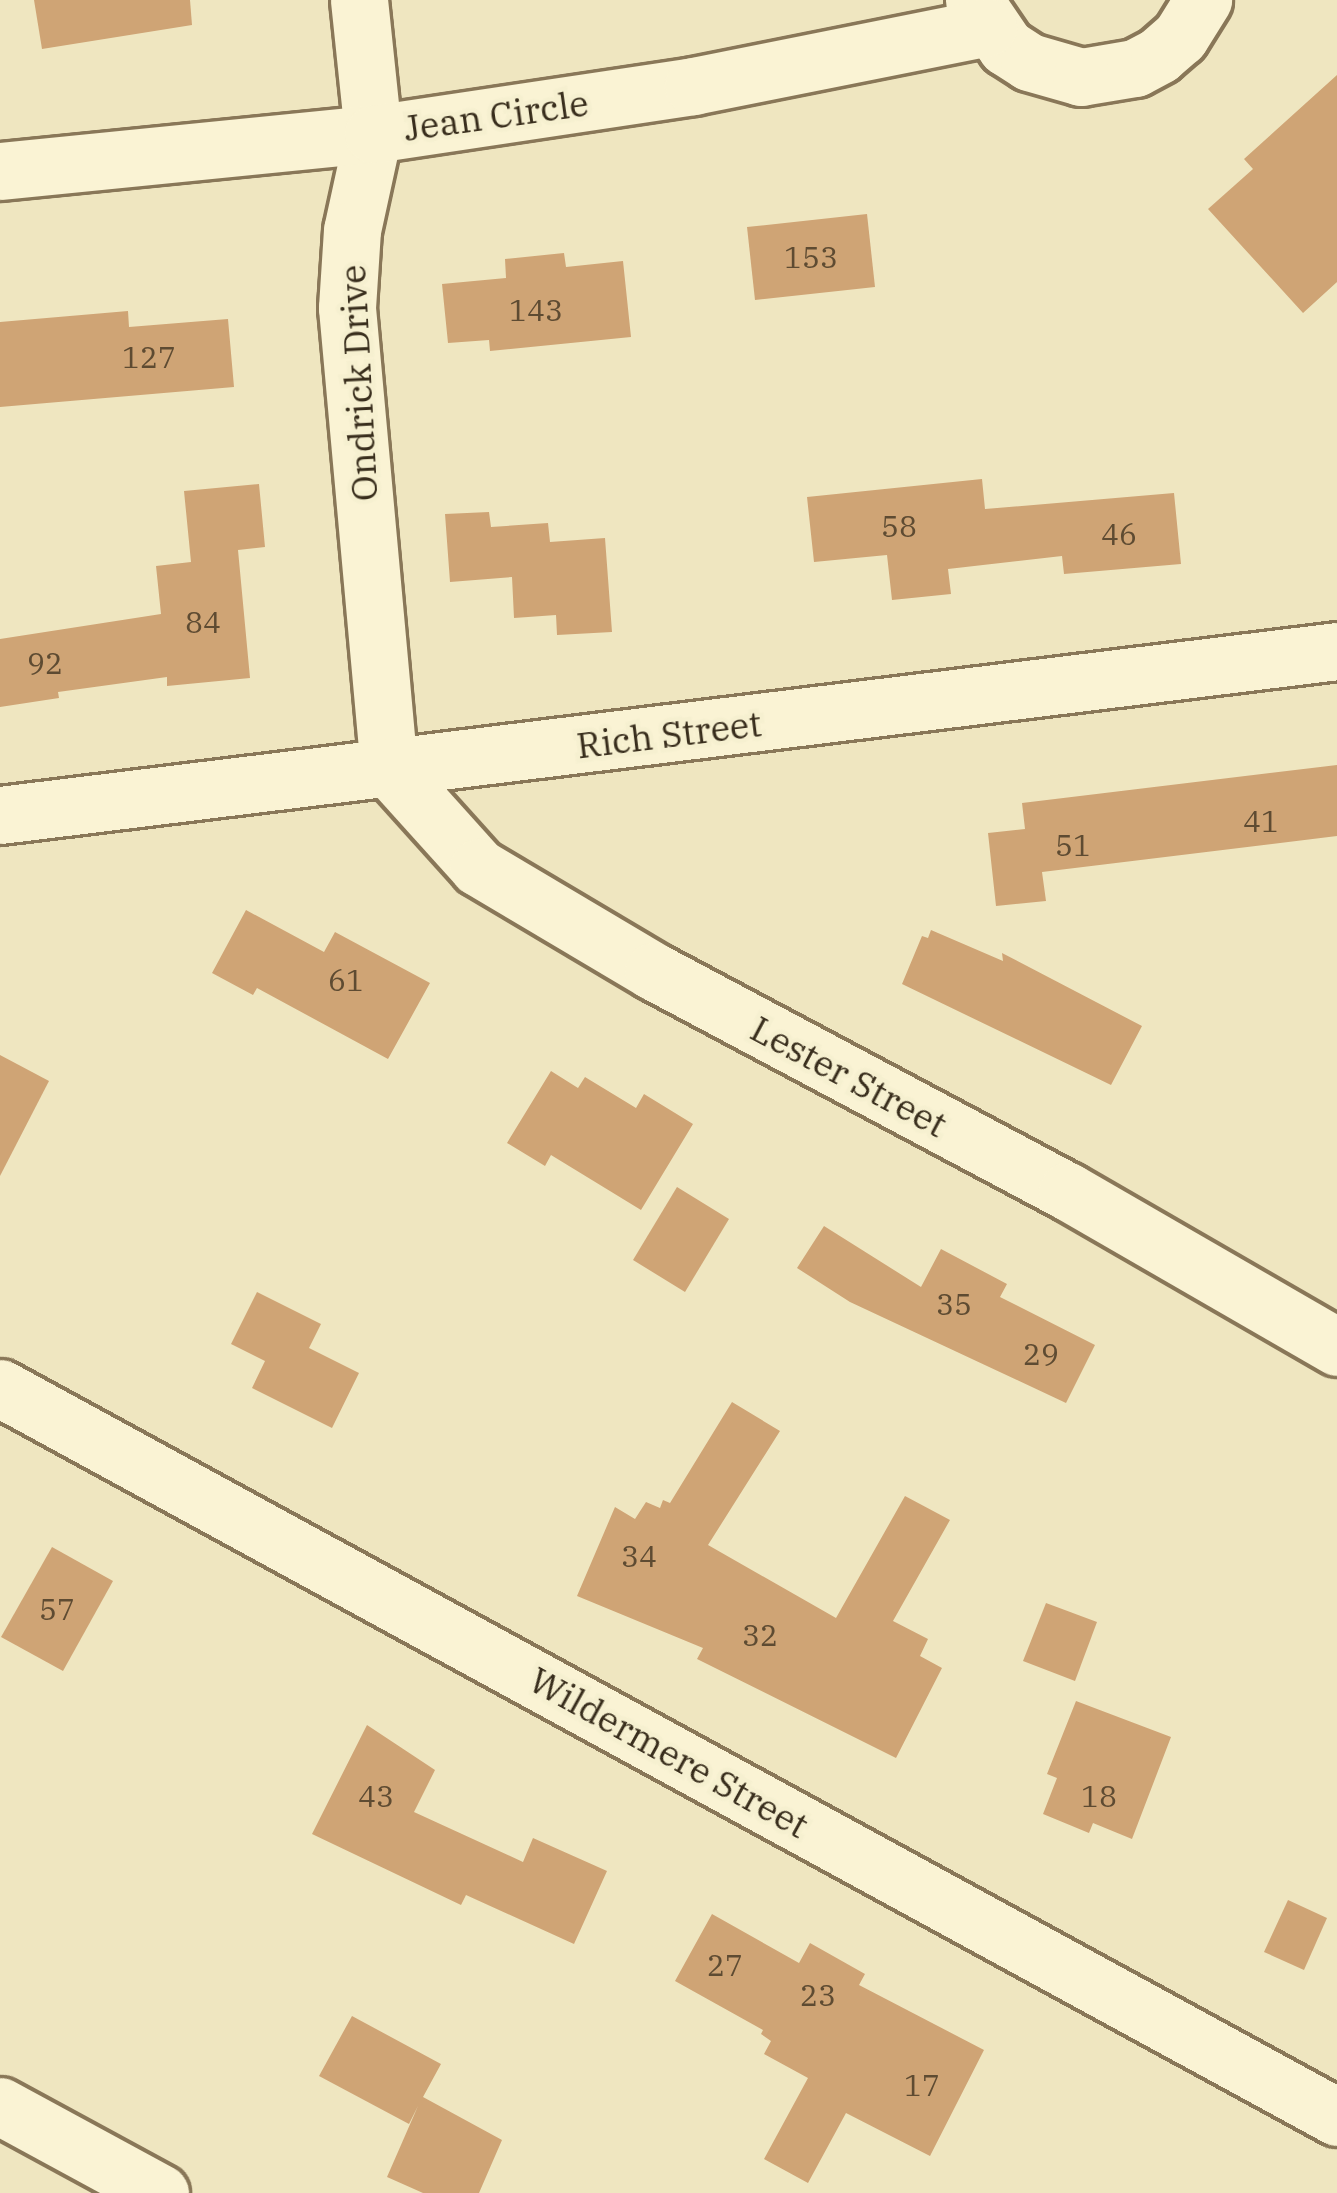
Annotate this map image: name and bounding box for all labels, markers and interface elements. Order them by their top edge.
street label: Jean Circle [401,81,591,149]
house number: 153 [784,239,838,275]
street label: Ondrick Drive [330,264,386,502]
house number: 143 [509,292,563,328]
house number: 127 [122,339,176,375]
house number: 58 [881,508,917,544]
house number: 46 [1101,516,1137,552]
house number: 84 [185,604,221,640]
house number: 92 [27,645,63,681]
street label: Rich Street [574,701,764,767]
house number: 41 [1243,803,1279,839]
house number: 51 [1055,827,1091,863]
house number: 61 [328,962,364,998]
street label: Lester Street [744,1006,954,1146]
house number: 35 [936,1286,972,1322]
house number: 29 [1023,1336,1059,1372]
house number: 34 [621,1538,657,1574]
house number: 57 [39,1591,75,1627]
house number: 32 [742,1617,778,1653]
street label: Wildermere Street [522,1658,816,1846]
house number: 43 [358,1778,394,1814]
house number: 18 [1081,1778,1117,1814]
house number: 27 [707,1947,743,1983]
house number: 23 [800,1977,836,2013]
house number: 17 [904,2067,940,2103]

